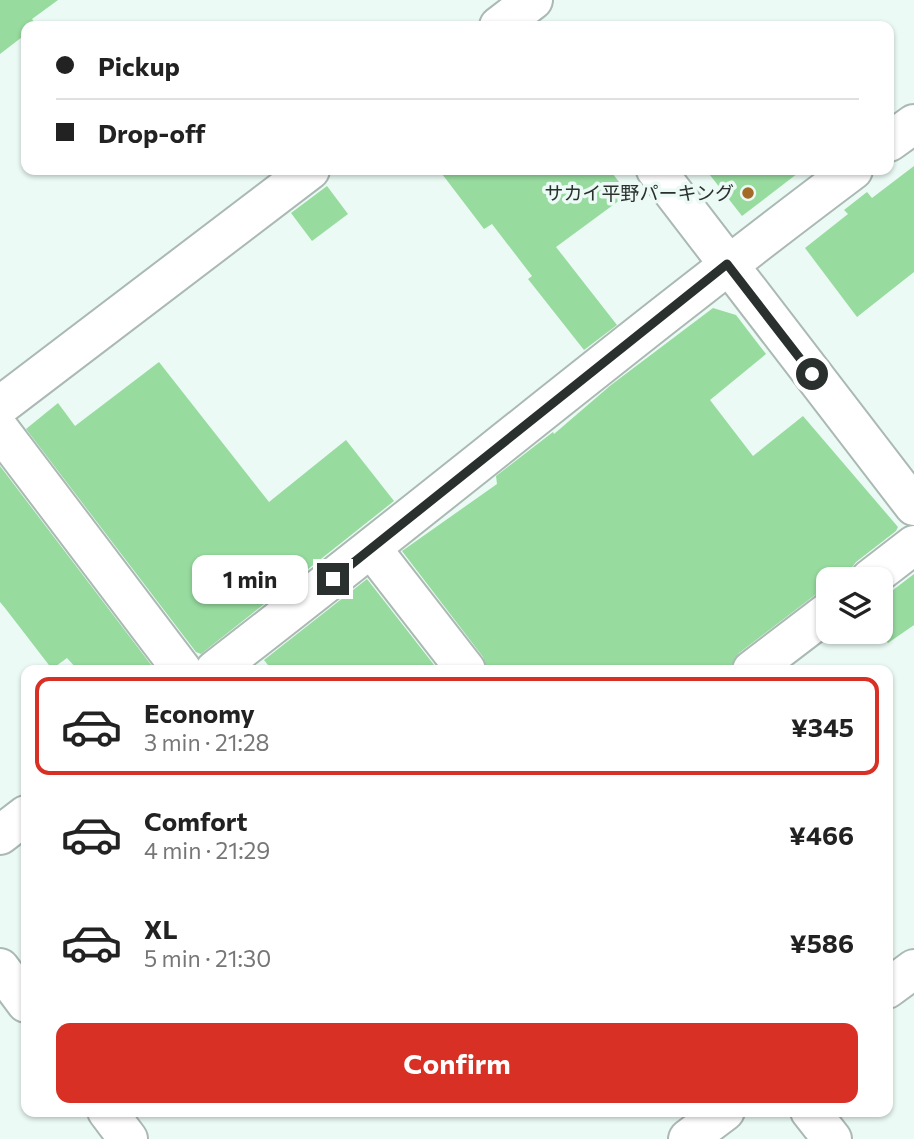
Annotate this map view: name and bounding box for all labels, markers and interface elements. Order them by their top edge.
text: Pickup [98,50,180,81]
text: Drop-off [98,117,205,148]
place label: サカイ平野パーキング [545,181,734,204]
marker: サカイ平野パーキング [740,185,756,201]
route start [796,358,828,390]
callout: 1 min [193,554,308,604]
route end [317,563,349,595]
text: 1 min [223,565,277,593]
map controls [816,567,893,644]
button: layers [816,567,893,644]
icon: car [60,695,123,758]
text: Economy [144,697,255,728]
text: ¥345 [791,711,854,742]
text: 3 min · 21:28 [144,728,270,756]
icon: car [60,803,123,866]
text: Comfort [144,805,247,836]
text: ¥466 [789,819,854,850]
text: 4 min · 21:29 [144,836,270,864]
icon: car [60,911,123,974]
text: XL [144,913,178,944]
text: ¥586 [790,927,854,958]
text: 5 min · 21:30 [144,944,271,972]
button: Confirm [56,1023,858,1103]

